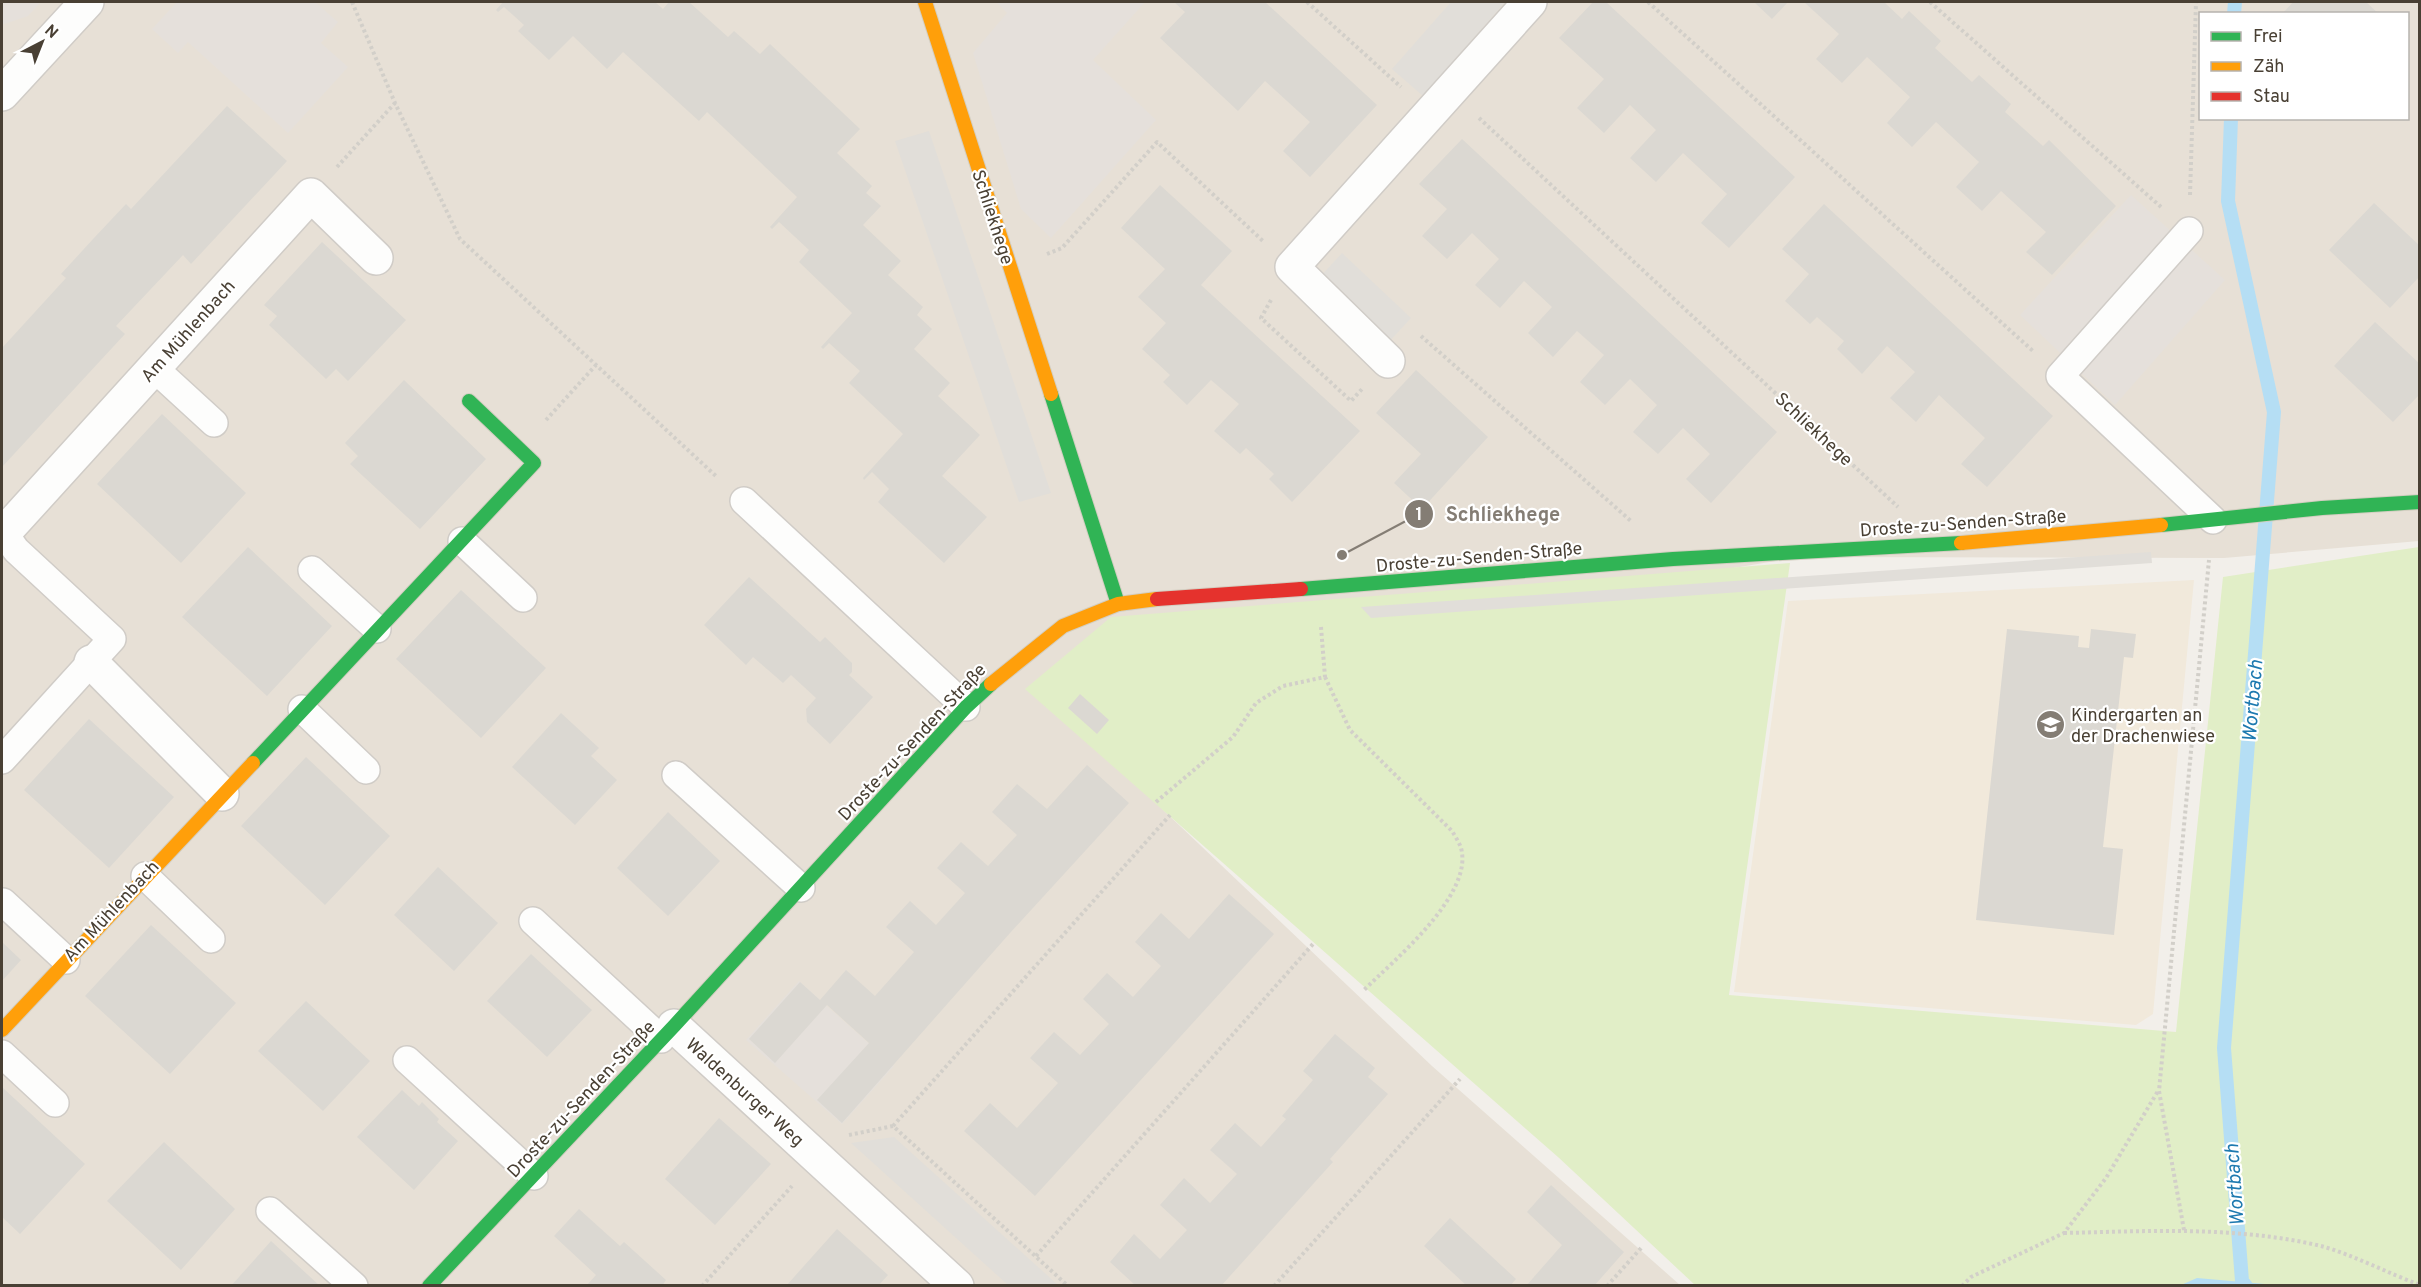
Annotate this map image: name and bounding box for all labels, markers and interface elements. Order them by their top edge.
north arrow [12,12,72,72]
legend [2199,12,2409,120]
text: N [40,21,62,44]
text: Frei [2253,26,2283,49]
text: Zäh [2253,56,2284,79]
text: Stau [2253,86,2290,109]
street label: Schliekhege [965,167,1018,268]
street label: Am Mühlenbach [137,276,241,388]
street label: Schliekhege [1769,388,1857,472]
callout: Schliekhege [1404,495,1572,533]
text: Schliekhege [1446,503,1560,529]
text: 1 [1415,504,1423,527]
street label: Droste-zu-Senden-Straße [1859,506,2067,543]
street label: Droste-zu-Senden-Straße [1375,538,1583,579]
water label: Wortbach [2237,659,2271,743]
street label: Droste-zu-Senden-Straße [834,660,992,827]
place label: Kindergarten an der Drachenwiese [2071,705,2215,749]
school or university icon: Kindergarten an der Drachenwiese [2034,709,2066,741]
street label: Am Mühlenbach [59,856,165,968]
street label: Droste-zu-Senden-Straße [503,1017,661,1184]
street label: Waldenburger Weg [680,1034,808,1152]
water label: Wortbach [2220,1143,2252,1227]

